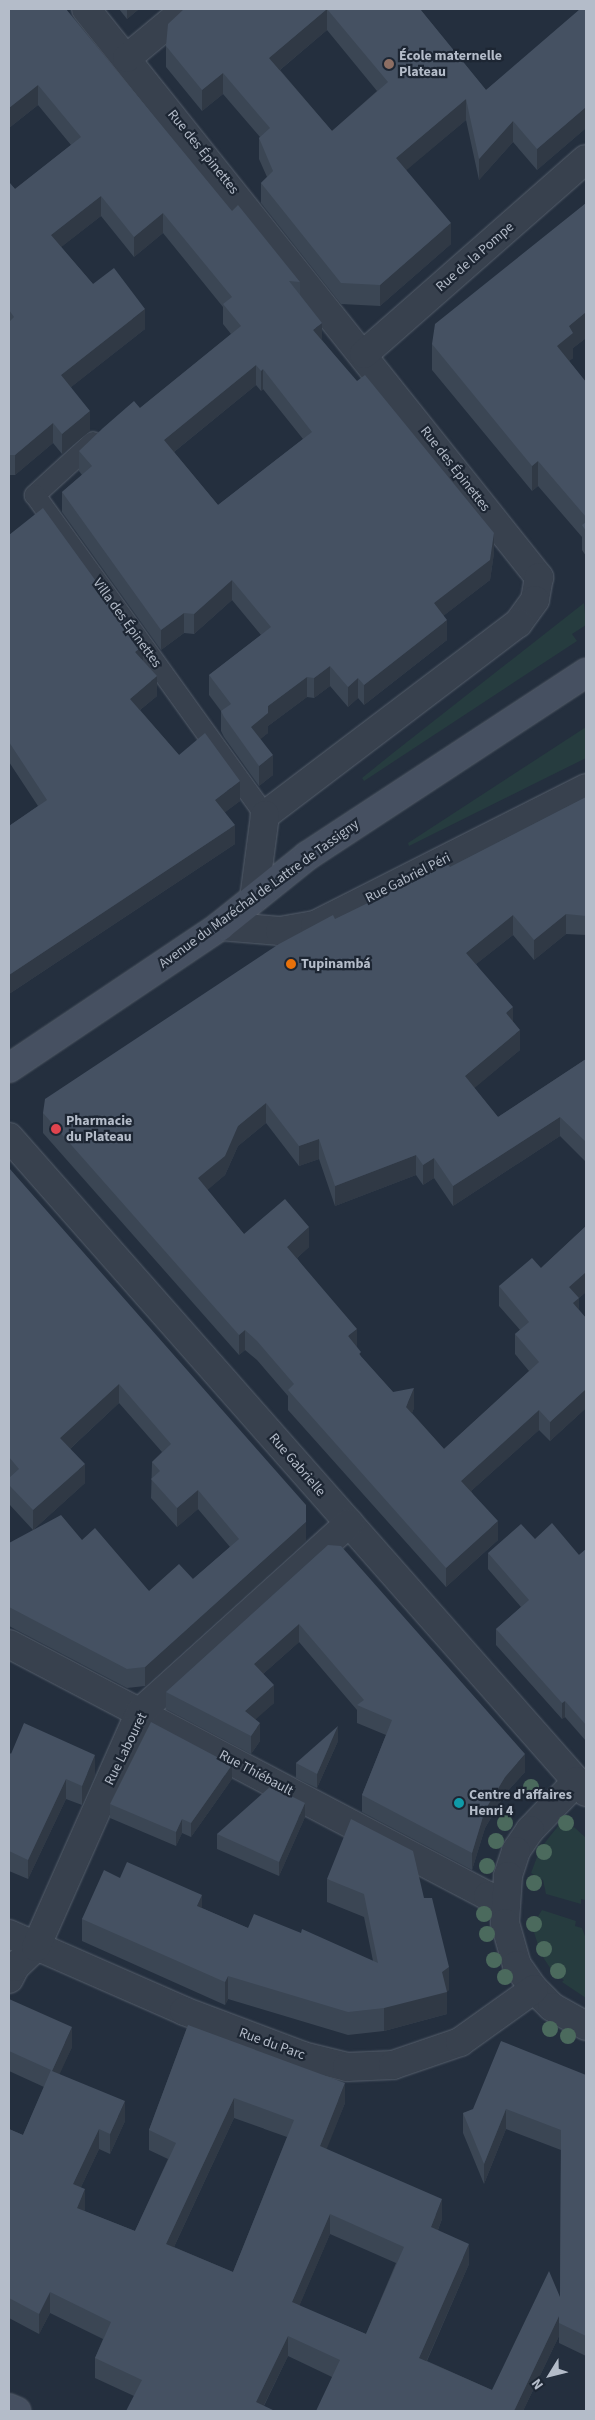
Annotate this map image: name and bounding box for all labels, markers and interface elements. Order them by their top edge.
place label: École maternelle Plateau [399,48,502,80]
marker: École maternelle Plateau [383,58,395,70]
street label: Rue des Épinettes [164,106,242,198]
street label: Rue de la Pompe [433,219,517,295]
street label: Rue des Épinettes [417,423,493,515]
street label: Villa des Épinettes [89,575,165,671]
street label: Avenue du Maréchal de Lattre de Tassigny [156,816,362,972]
street label: Rue Gabriel Péri [363,849,453,907]
place label: Tupinambá [301,956,371,972]
marker: Tupinambá [285,958,297,970]
place label: Pharmacie du Plateau [66,1113,132,1146]
marker: Pharmacie du Plateau [50,1123,62,1135]
street label: Rue Gabrielle [265,1430,329,1500]
street label: Rue Labouret [101,1710,151,1788]
street label: Rue Thiébault [216,1746,296,1800]
place label: Centre d'affaires Henri 4 [469,1787,572,1820]
marker: Centre d'affaires Henri 4 [453,1797,465,1809]
street label: Rue du Parc [237,2024,307,2064]
north arrow [525,2350,575,2400]
text: N [527,2374,549,2393]

